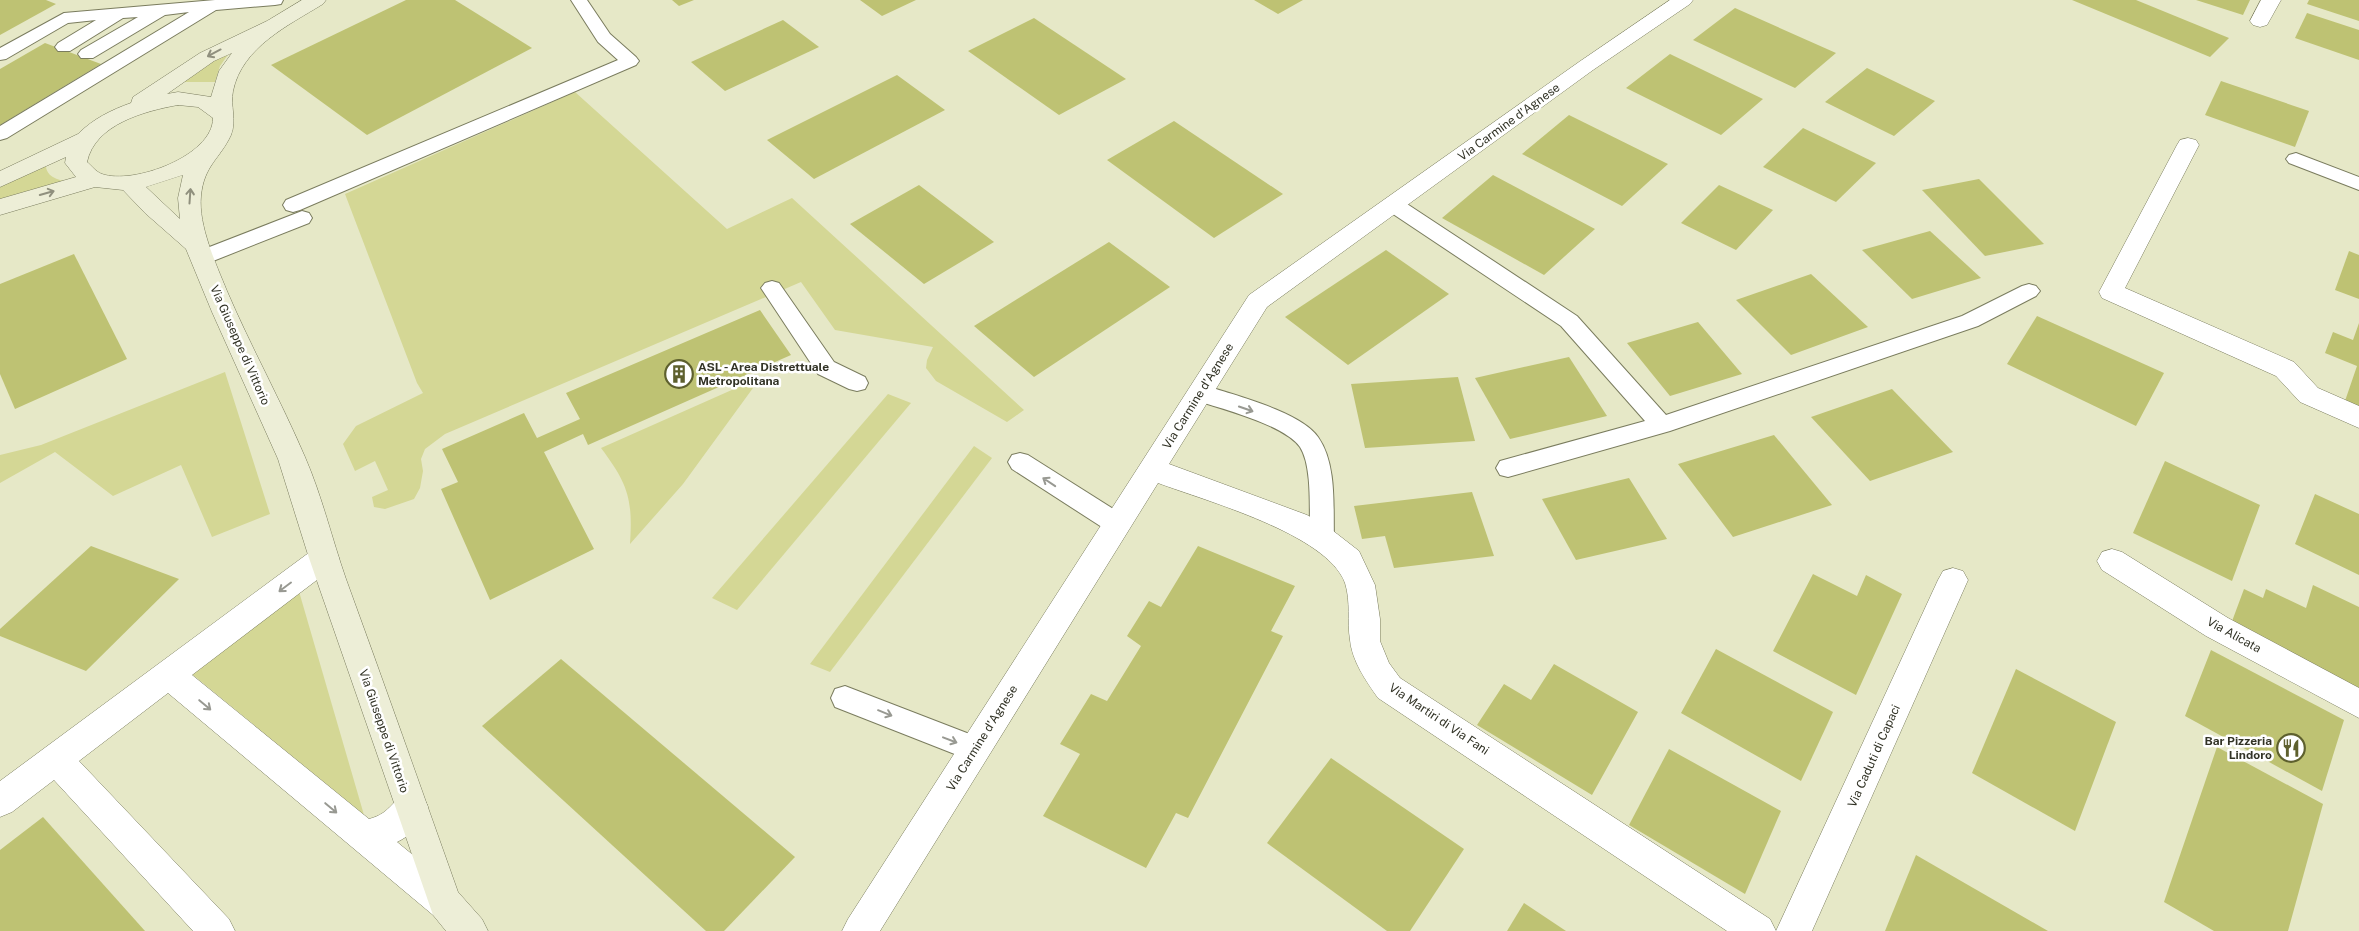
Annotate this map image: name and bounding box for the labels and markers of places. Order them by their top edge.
building icon: ASL - Area Distrettuale Metropolitana [664,359,694,389]
place label: ASL - Area Distrettuale Metropolitana [698,360,829,388]
restaurant icon: Bar Pizzeria Lindoro [2276,733,2306,763]
place label: Bar Pizzeria Lindoro [2204,734,2272,762]

